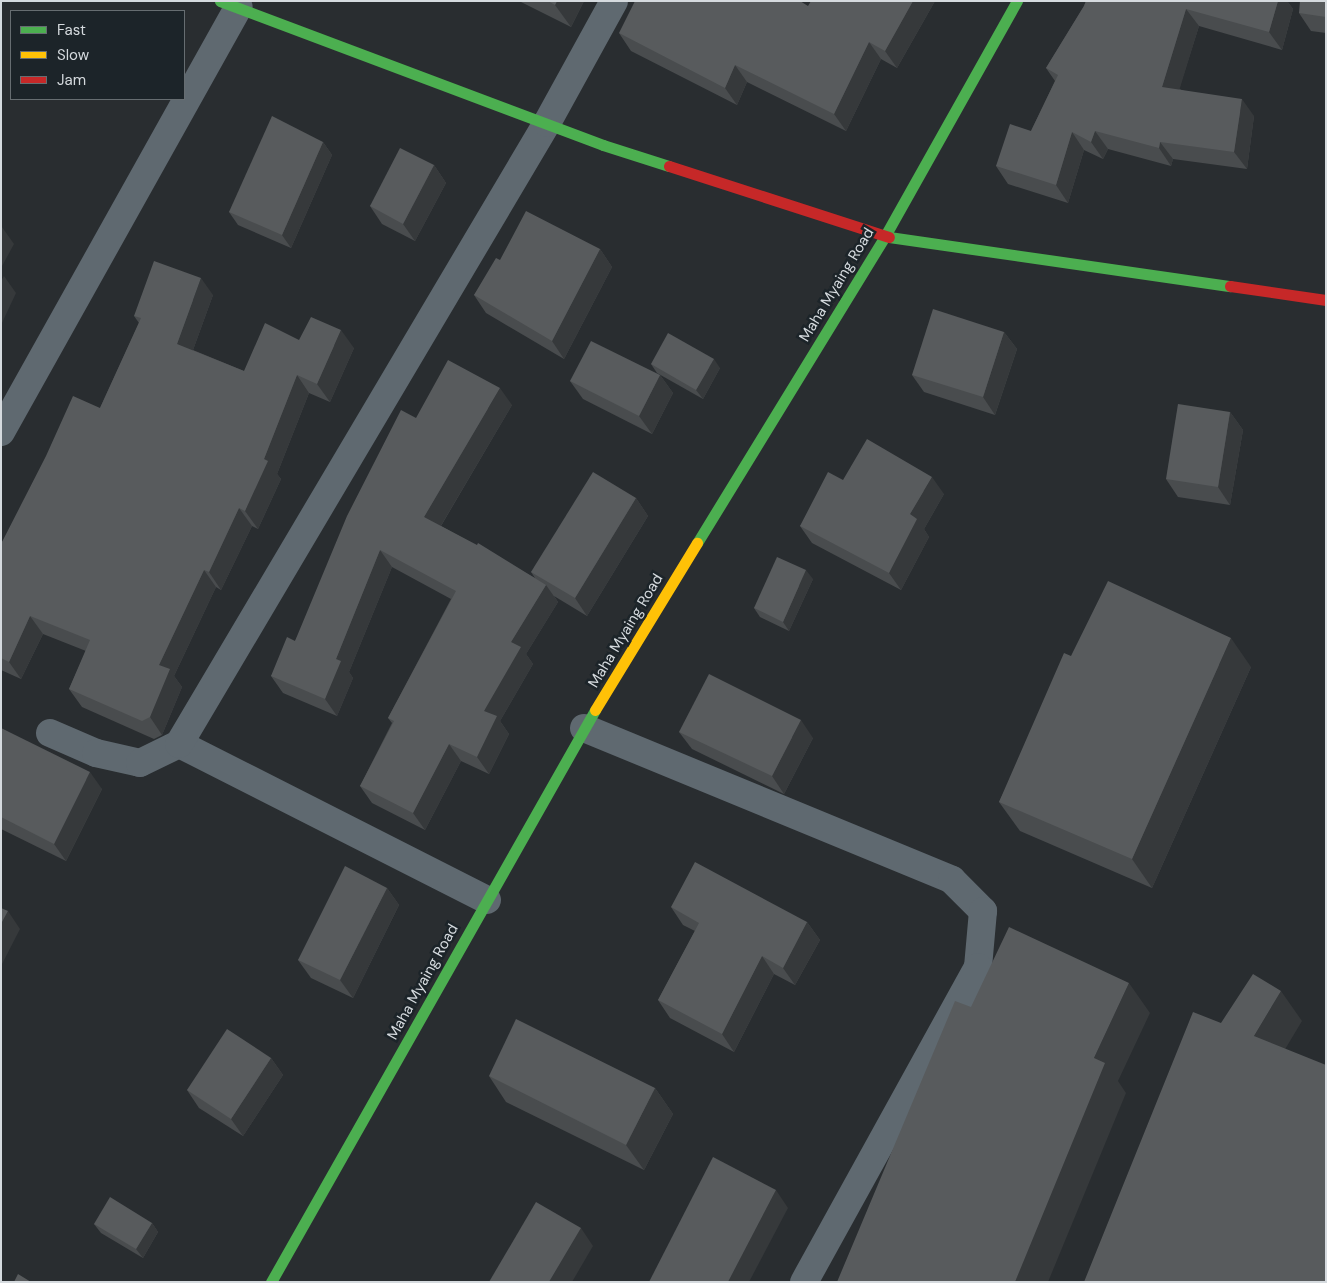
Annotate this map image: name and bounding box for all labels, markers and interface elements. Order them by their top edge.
legend [10,10,185,100]
text: Fast [57,20,86,40]
text: Slow [57,45,89,65]
text: Jam [57,70,86,90]
street label: Maha Myaing Road [796,225,878,345]
street label: Maha Myaing Road [585,571,667,691]
street label: Maha Myaing Road [384,921,462,1043]

